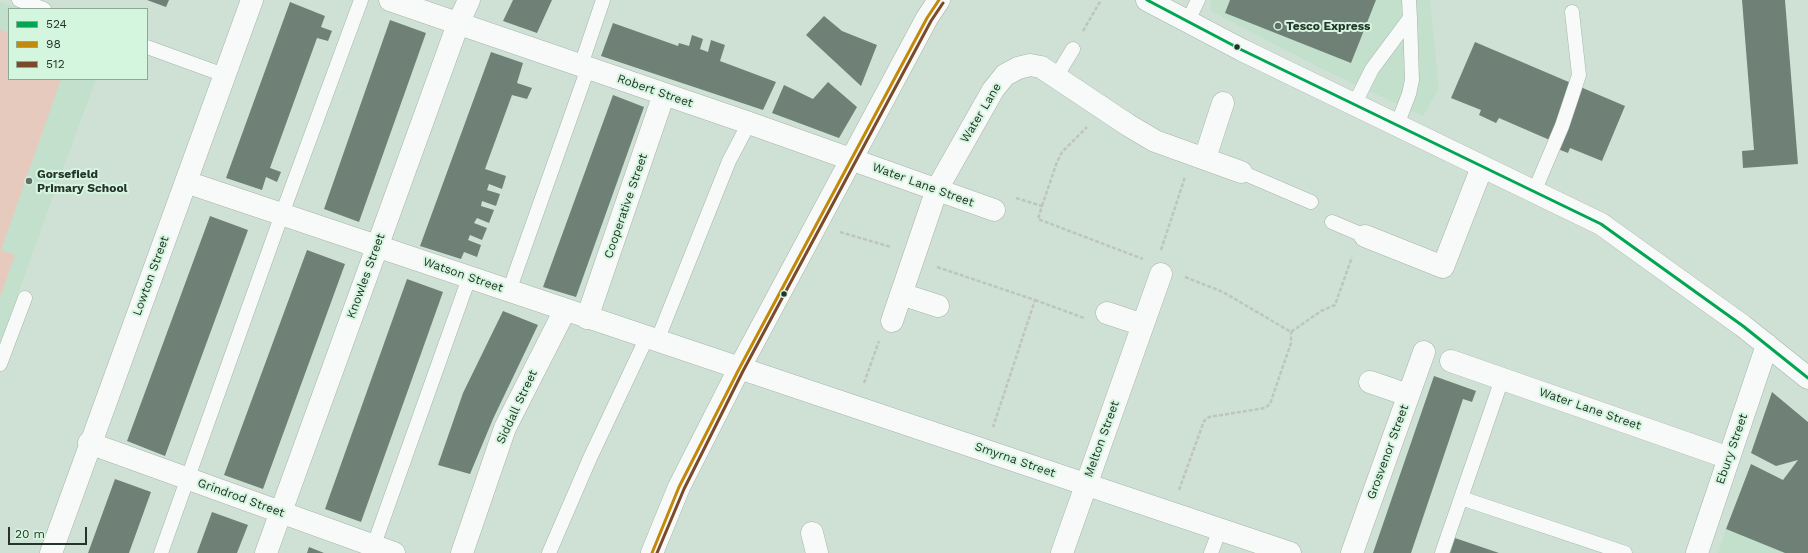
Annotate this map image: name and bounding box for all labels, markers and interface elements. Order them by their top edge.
legend [8,8,148,80]
text: 524 [46,17,67,31]
place label: Tesco Express [1286,19,1370,33]
marker: Tesco Express [1273,21,1283,31]
text: 98 [46,37,61,51]
unlabelled marker [1232,42,1242,52]
text: 512 [46,57,65,71]
street label: Robert Street [615,71,695,111]
street label: Water Lane [958,81,1004,145]
street label: Cooperative Street [601,152,651,260]
street label: Water Lane Street [870,160,976,210]
place label: Gorsefield Primary School [37,167,128,195]
marker: Gorsefield Primary School [24,176,34,186]
street label: Knowles Street [344,231,388,321]
street label: Lowton Street [130,234,172,318]
street label: Watson Street [421,255,505,295]
unlabelled marker [779,289,789,299]
street label: Siddall Street [494,368,540,446]
street label: Water Lane Street [1537,385,1643,433]
street label: Melton Street [1081,399,1123,479]
street label: Grosvenor Street [1364,403,1412,501]
street label: Ebury Street [1713,412,1751,486]
street label: Smyrna Street [973,439,1057,481]
street label: Grindrod Street [196,476,286,520]
scale bar [10,519,89,545]
text: 20 m [15,527,45,541]

